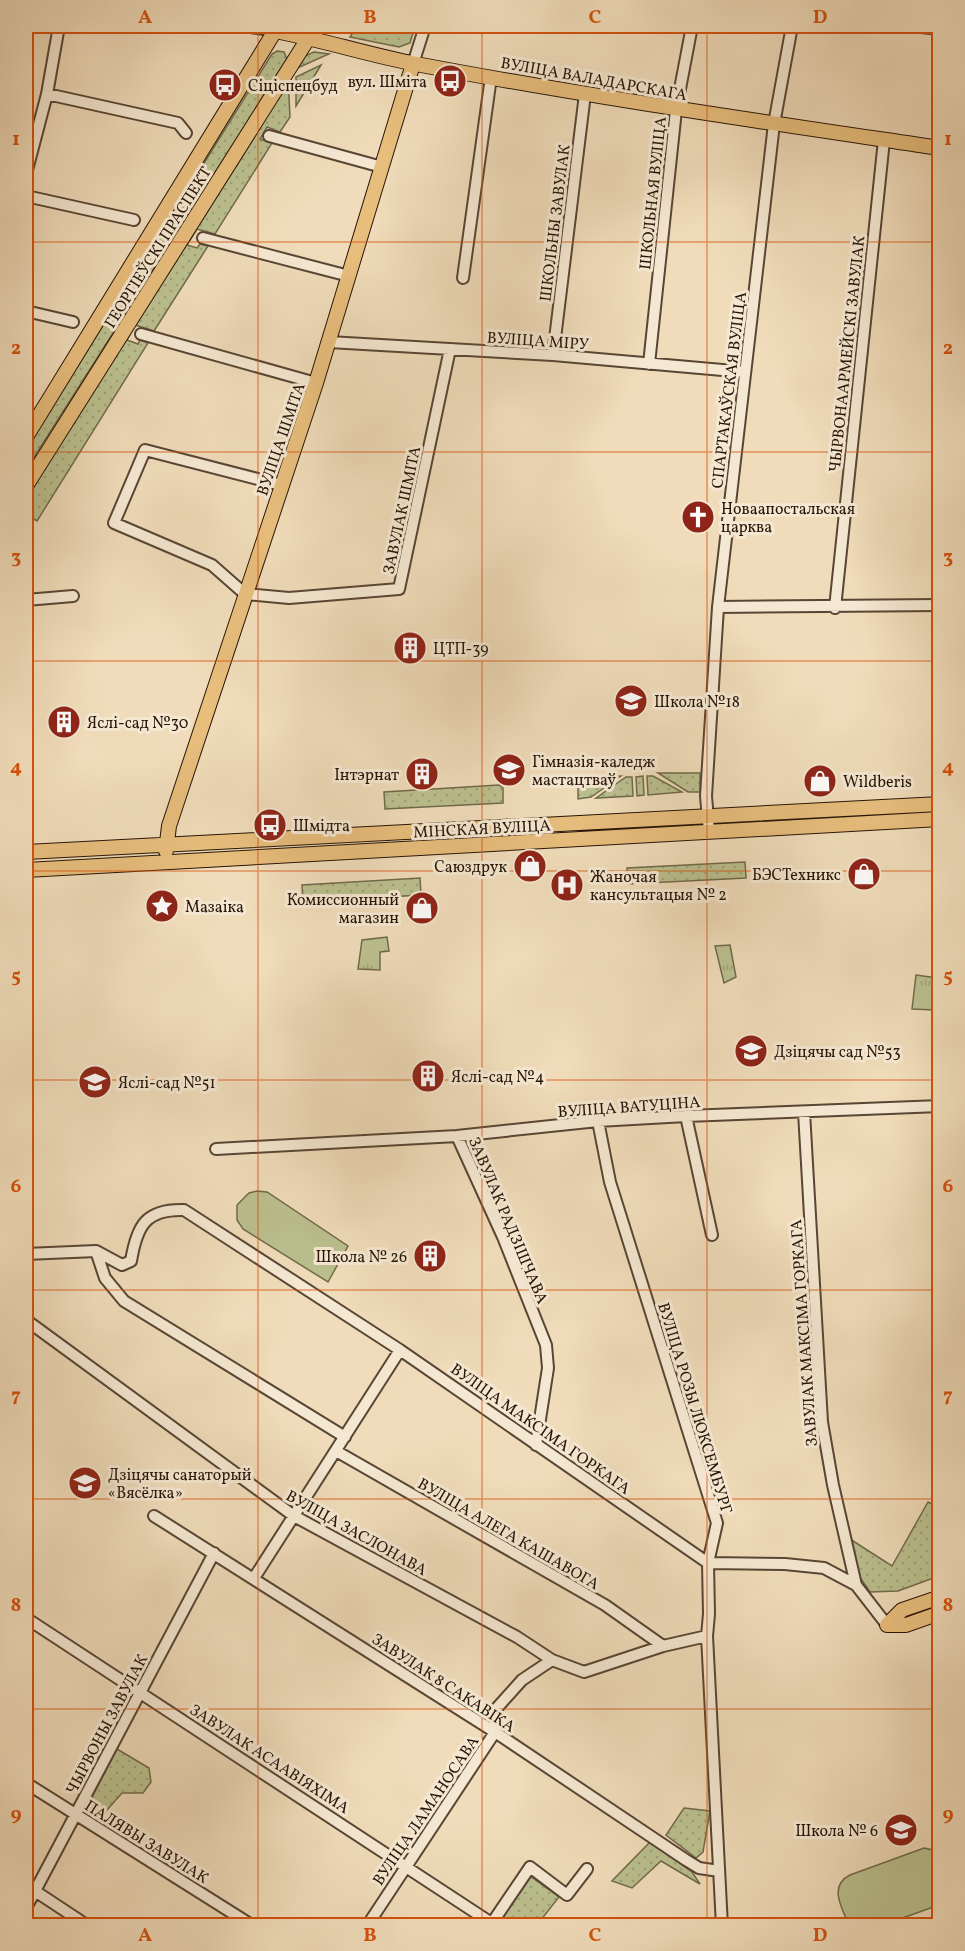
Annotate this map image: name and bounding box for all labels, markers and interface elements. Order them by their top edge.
text: A [138,4,152,32]
text: B [363,4,377,32]
text: C [589,4,602,32]
text: D [813,4,827,32]
street label: ВУЛІЦА ВАЛАДАРСКАГА [499,53,689,107]
bus stop icon: вул. Шміта [432,63,468,99]
bus stop icon: Сіціспецбуд [207,67,243,103]
place label: вул. Шміта [348,72,427,94]
place label: Сіціспецбуд [248,76,338,98]
street label: ШКОЛЬНАЯ ВУЛІЦА [635,116,673,271]
text: 1 [12,126,20,154]
text: 1 [944,126,952,154]
street label: ШКОЛЬНЫ ЗАВУЛАК [535,143,577,303]
street label: ГЕОРГІЕЎСКІ ПРАСПЕКТ [99,163,217,333]
street label: ЧЫРВОНААРМЕЙСКІ ЗАВУЛАК [825,235,871,474]
street label: СПАРТАКАЎСКАЯ ВУЛІЦА [706,290,753,490]
street label: ВУЛІЦА МІРУ [486,327,590,357]
text: 2 [11,335,21,363]
text: 2 [943,335,953,363]
street label: ВУЛІЦА ШМІТА [252,380,311,499]
street label: ЗАВУЛАК ШМІТА [379,444,427,576]
church icon: Новаапостальская царква [680,499,716,535]
place label: Новаапостальская царква [721,499,855,539]
text: 3 [11,544,21,572]
text: 3 [943,544,953,572]
building icon: ЦТП-39 [392,630,428,666]
place label: ЦТП-39 [433,639,488,661]
school or university icon: Школа №18 [613,683,649,719]
place label: Школа №18 [654,692,740,714]
building icon: Яслі-сад №30 [46,704,82,740]
place label: Яслі-сад №30 [87,713,188,735]
school or university icon: Гімназія-каледж мастацтваў [491,752,527,788]
place label: Гімназія-каледж мастацтваў [532,752,655,792]
text: 4 [10,754,22,782]
text: 4 [942,754,954,782]
building icon: Інтэрнат [404,756,440,792]
shop icon: Wildberis [802,763,838,799]
place label: Інтэрнат [334,765,399,787]
place label: Wildberis [843,772,912,794]
bus stop icon: Шмідта [252,807,288,843]
street label: МІНСКАЯ ВУЛІЦА [413,815,551,845]
place label: Шмідта [293,816,350,838]
shop icon: Саюздрук [512,848,548,884]
shop icon: БЭСТехникс [846,856,882,892]
place label: Саюздрук [434,857,507,879]
place label: БЭСТехникс [752,865,841,887]
hospital icon: Жаночая кансультацыя № 2 [549,867,585,903]
place label: Жаночая кансультацыя № 2 [590,867,727,907]
place icon: Мазаіка [144,888,180,924]
place label: Комиссионный магазин [287,890,399,930]
shop icon: Комиссионный магазин [404,890,440,926]
place label: Мазаіка [185,897,244,919]
text: 5 [11,963,21,991]
text: 5 [943,963,953,991]
school or university icon: Дзіцячы сад №53 [733,1033,769,1069]
place label: Дзіцячы сад №53 [774,1042,901,1064]
building icon: Яслі-сад №4 [410,1058,446,1094]
school or university icon: Яслі-сад №51 [77,1064,113,1100]
place label: Яслі-сад №4 [451,1067,544,1089]
place label: Яслі-сад №51 [118,1073,216,1095]
street label: ВУЛІЦА ВАТУЦІНА [557,1092,701,1124]
street label: ЗАВУЛАК РАДЗІШЧАВА [462,1134,552,1308]
text: 6 [11,1173,22,1201]
text: 6 [943,1173,954,1201]
street label: ЗАВУЛАК МАКСІМА ГОРКАГА [786,1219,824,1447]
building icon: Школа № 26 [412,1238,448,1274]
place label: Школа № 26 [316,1247,407,1269]
street label: ВУЛІЦА РОЗЫ ЛЮКСЕМБУРГ [651,1300,737,1517]
street label: ВУЛІЦА МАКСІМА ГОРКАГА [445,1359,634,1500]
text: 7 [11,1382,21,1410]
text: 7 [943,1382,953,1410]
school or university icon: Дзіцячы санаторый «Вясёлка» [67,1465,103,1501]
place label: Дзіцячы санаторый «Вясёлка» [108,1465,252,1505]
street label: ВУЛІЦА АЛЕГА КАШАВОГА [413,1474,603,1596]
street label: ВУЛІЦА ЗАСЛОНАВА [281,1486,431,1582]
text: 8 [11,1592,21,1620]
text: 8 [943,1592,953,1620]
street label: ЗАВУЛАК 8 САКАВІКА [367,1629,519,1738]
street label: ЧЫРВОНЫ ЗАВУЛАК [61,1651,154,1799]
street label: ЗАВУЛАК АСААВІЯХІМА [185,1700,353,1820]
street label: ВУЛІЦА ЛАМАНОСАВА [368,1732,485,1890]
street label: ПАЛЯВЫ ЗАВУЛАК [80,1796,212,1890]
text: 9 [10,1801,22,1829]
text: 9 [942,1801,954,1829]
school or university icon: Школа № 6 [883,1812,919,1848]
place label: Школа № 6 [795,1821,878,1843]
text: A [138,1922,152,1950]
text: B [363,1922,377,1950]
text: C [589,1922,602,1950]
text: D [813,1922,827,1950]

